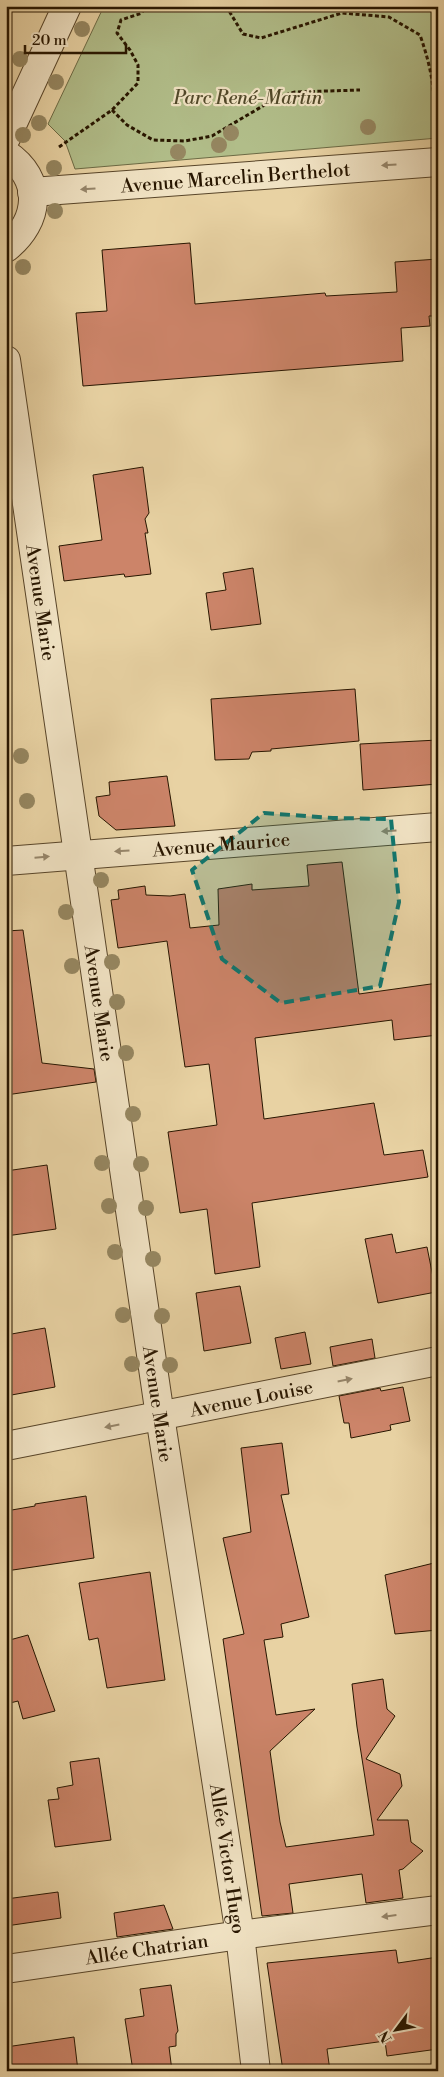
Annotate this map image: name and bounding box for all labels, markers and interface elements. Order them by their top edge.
scale bar [25,22,126,54]
text: 20 m [32,31,67,50]
park label: Parc René-Martin [173,86,323,110]
street label: Avenue Marcelin Berthelot [119,158,351,198]
one-way arrow [381,162,397,170]
one-way arrow [79,185,95,193]
street label: Avenue Marie [20,542,61,662]
one-way arrow [381,827,397,835]
street label: Avenue Maurice [151,828,291,863]
one-way arrow [114,847,130,855]
one-way arrow [34,853,50,861]
street label: Avenue Marie [78,942,119,1063]
street label: Avenue Marie [137,1343,178,1464]
street label: Avenue Louise [187,1375,315,1423]
one-way arrow [338,1375,354,1383]
one-way arrow [104,1422,120,1430]
street label: Allée Victor Hugo [204,1781,251,1936]
one-way arrow [381,1912,397,1920]
street label: Allée Chatrian [83,1929,210,1971]
north arrow [372,2004,422,2054]
text: N [375,2027,396,2046]

